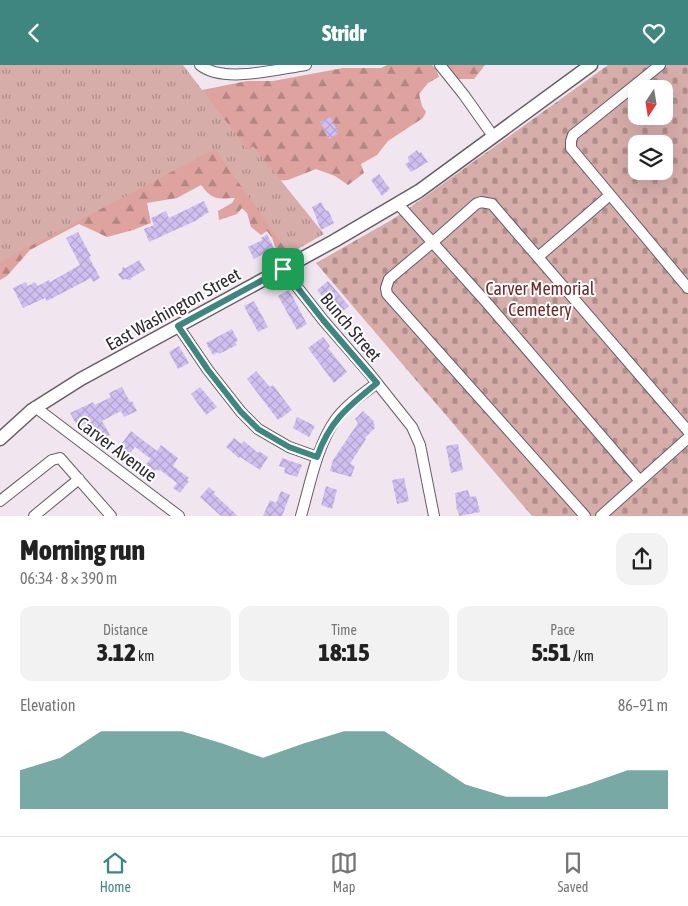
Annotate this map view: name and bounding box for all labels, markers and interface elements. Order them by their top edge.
icon: back [20,19,48,47]
icon: heart [640,19,668,47]
text: Stridr [322,20,366,46]
north arrow [628,80,672,125]
map controls [628,80,673,180]
button: layers [628,135,673,180]
pin [262,248,304,290]
icon: arrive [269,255,297,283]
street label: East Washington Street [102,263,244,355]
park label: Carver Memorial Cemetery [485,278,595,320]
street label: Bunch Street [316,288,386,366]
street label: Carver Avenue [73,412,161,486]
button: share [616,533,668,585]
text: Morning run [20,534,145,566]
text: 06:34 · 8 × 390 m [20,569,117,587]
text: Distance [103,622,148,638]
text: Time [331,622,357,638]
text: Pace [550,622,575,638]
text: 3.12 [96,638,136,666]
text: 18:15 [318,638,370,666]
text: 5:51 [531,638,571,666]
text: km [136,648,154,664]
text: /km [571,648,594,664]
text: Elevation [20,696,75,714]
text: 86–91 m [618,696,668,714]
tab: Home [100,849,131,895]
tab: Map [330,849,358,895]
tab: Saved [557,849,588,895]

